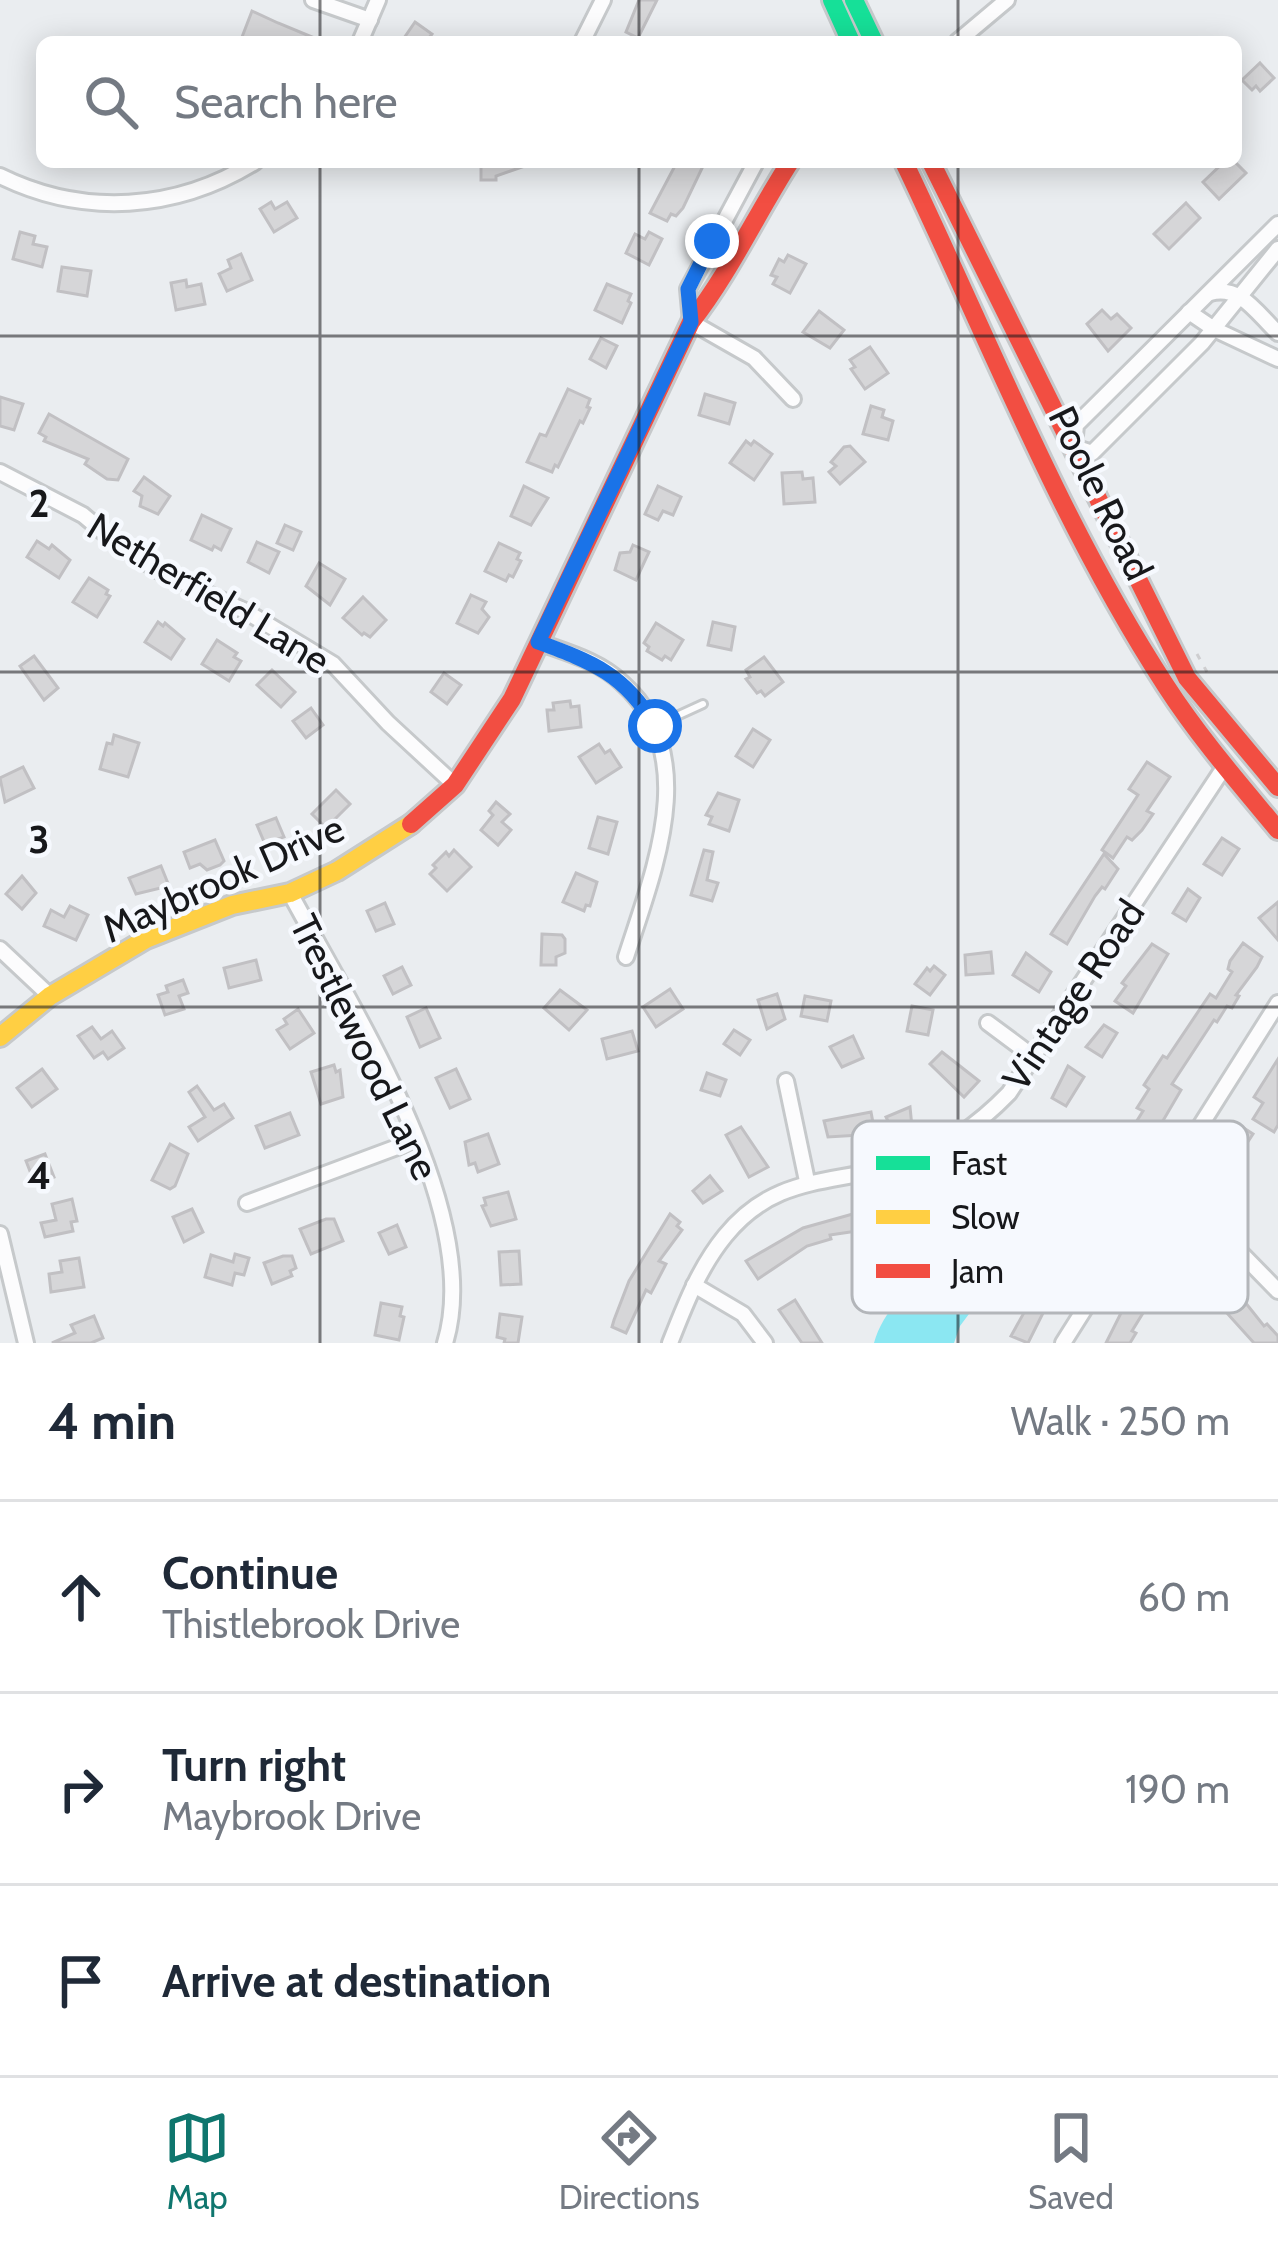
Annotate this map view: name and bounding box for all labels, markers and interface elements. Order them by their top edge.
search box [36,36,1242,168]
icon: search [78,69,144,135]
text: Search here [174,75,398,129]
route end [685,214,739,268]
street label: Poole Road [1038,398,1164,588]
text: 2 [29,479,49,527]
street label: Netherfield Lane [79,502,339,684]
route start [628,699,682,753]
street label: Maybrook Drive [95,803,351,953]
text: 3 [28,815,50,863]
street label: Vintage Road [992,890,1154,1100]
street label: Trestlewood Lane [280,907,450,1187]
legend [852,1121,1248,1313]
text: Fast [951,1143,1007,1183]
text: 4 [27,1151,51,1199]
text: Slow [951,1197,1020,1237]
text: Jam [950,1251,1004,1291]
text: 4 min [48,1390,176,1452]
text: Walk · 250 m [1011,1397,1230,1445]
text: Continue [162,1546,338,1600]
icon: ahead [48,1564,114,1630]
text: 60 m [1138,1573,1230,1621]
text: Thistlebrook Drive [162,1600,460,1648]
text: Turn right [162,1738,346,1792]
icon: right [48,1756,114,1822]
text: 190 m [1125,1765,1230,1813]
text: Maybrook Drive [162,1792,421,1840]
icon: arrive [48,1948,114,2014]
text: Arrive at destination [162,1954,551,2008]
tab: Map [164,2105,230,2217]
tab: Directions [559,2105,700,2217]
tab: Saved [1028,2105,1114,2217]

